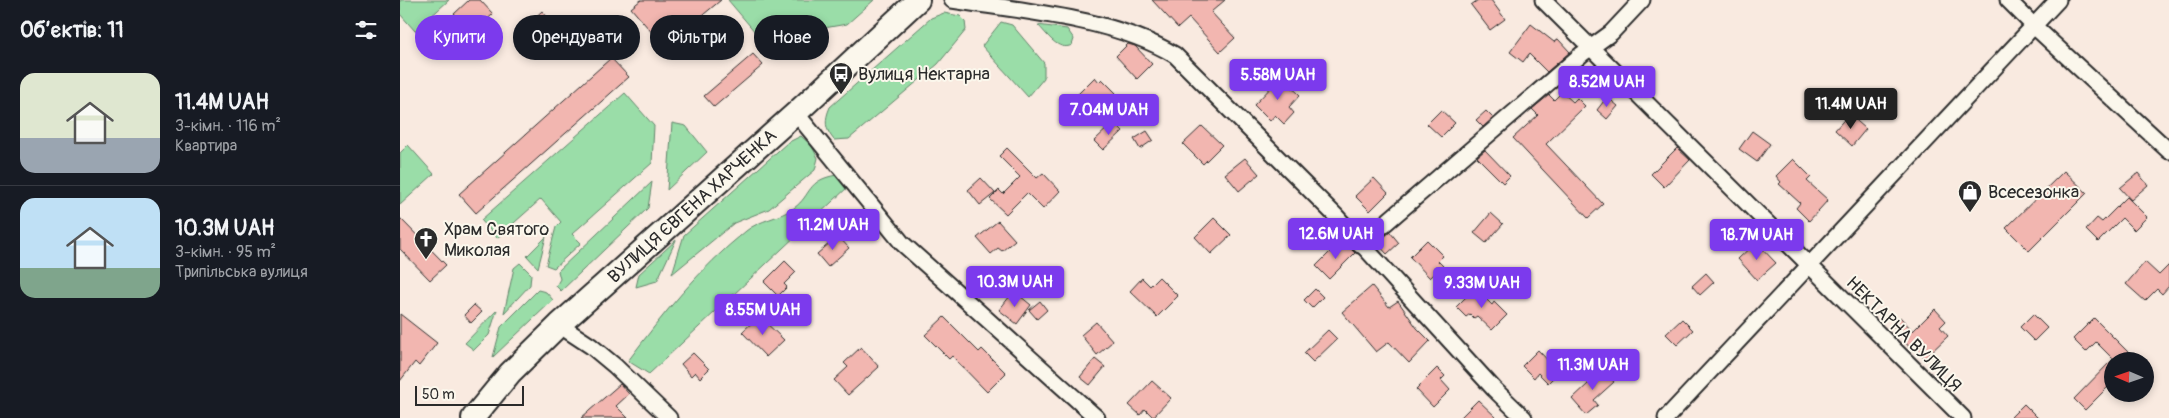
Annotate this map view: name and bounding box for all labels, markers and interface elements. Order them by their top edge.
chip: Купити [415,15,503,60]
chip: Орендувати [513,15,640,60]
chip: Фільтри [650,15,744,60]
chip: Нове [754,15,829,60]
icon: filters [352,16,380,44]
text: Об’єктів: 11 [20,17,124,44]
pin: 5.58M UAH [1221,58,1335,101]
bus stop icon: Вулиця Нектарна [828,61,854,95]
place label: Вулиця Нектарна [858,63,990,86]
text: 5.58M UAH [1240,65,1316,85]
pin: 8.52M UAH [1550,66,1664,108]
text: 8.52M UAH [1569,72,1645,92]
pin: 11.4M UAH [1794,88,1908,130]
text: 11.4M UAH [175,89,269,116]
icon: home [60,93,120,153]
pin: 7.04M UAH [1052,94,1166,136]
text: 11.4M UAH [1815,94,1887,114]
text: 7.04M UAH [1070,100,1148,120]
text: 3-кімн. · 116 m² [175,116,281,136]
street label: ВУЛИЦЯ ЄВГЕНА ХАРЧЕНКА [603,124,782,288]
text: Квартира [175,136,237,156]
shop icon: Всесезонка [1957,179,1983,213]
place label: Всесезонка [1988,181,2079,204]
pin: 11.2M UAH [776,208,890,251]
text: 10.3M UAH [175,215,274,242]
text: 11.2M UAH [797,215,869,235]
icon: home [60,218,120,278]
place label: Храм Святого Миколая [444,218,550,262]
pin: 12.6M UAH [1279,218,1393,260]
pin: 18.7M UAH [1700,218,1814,261]
text: 12.6M UAH [1299,224,1373,244]
text: 18.7M UAH [1721,225,1793,245]
church icon: Храм Святого Миколая [413,226,439,260]
text: 3-кімн. · 95 m² [175,242,276,262]
text: Трипільська вулиця [175,262,308,282]
pin: 10.3M UAH [958,266,1072,308]
pin: 9.33M UAH [1425,266,1539,309]
text: 10.3M UAH [977,272,1053,292]
street label: НЕКТАРНА ВУЛИЦЯ [1841,272,1966,397]
text: 9.33M UAH [1444,273,1520,293]
pin: 8.55M UAH [706,294,820,336]
text: 8.55M UAH [725,300,801,320]
pin: 11.3M UAH [1536,348,1650,391]
north arrow [2104,352,2154,402]
map controls [2104,352,2154,402]
text: 11.3M UAH [1557,355,1629,375]
scale bar [415,383,524,406]
text: 50 m [422,386,455,403]

